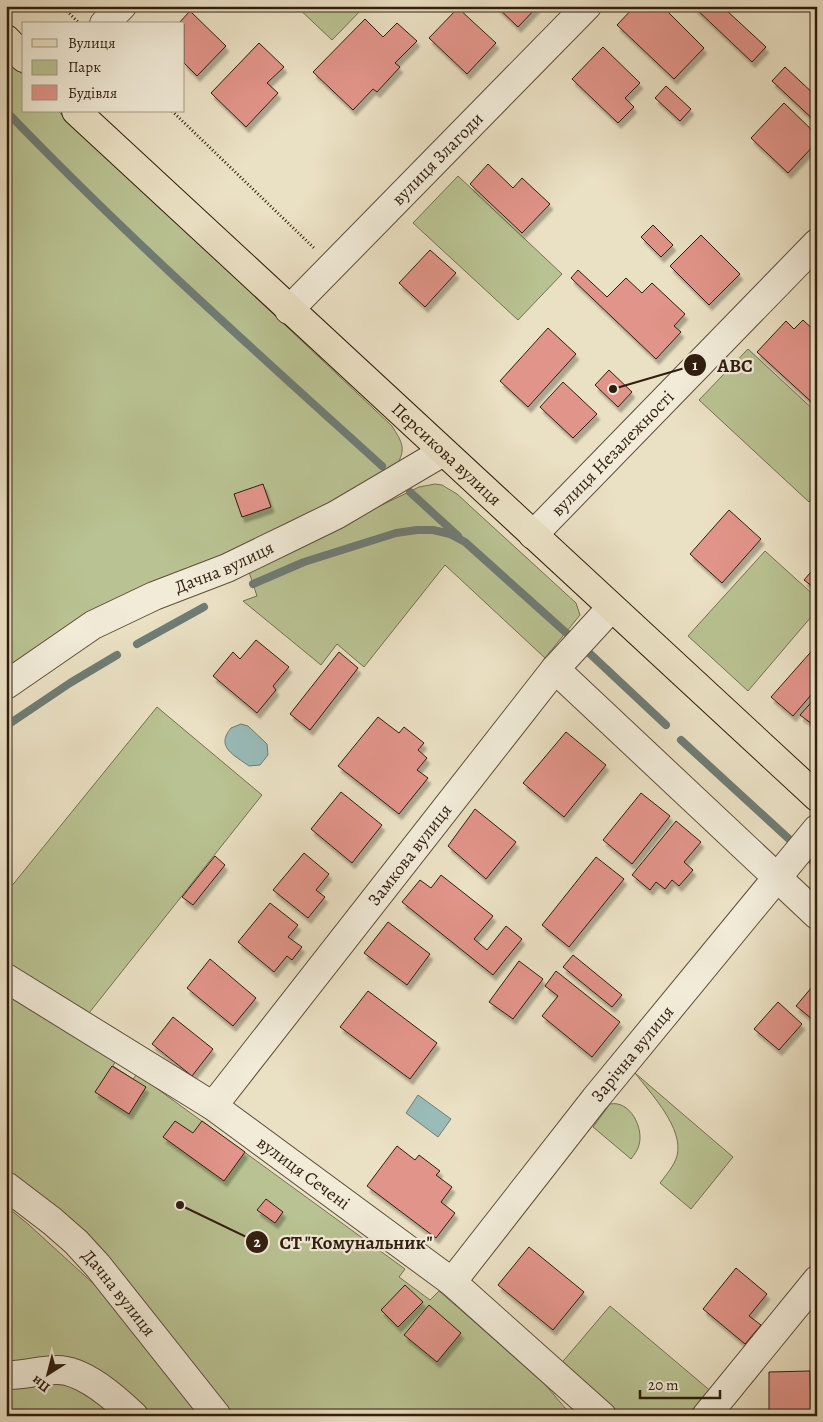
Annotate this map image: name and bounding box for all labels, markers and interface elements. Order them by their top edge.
legend [22,22,185,112]
text: Вулиця [68,33,115,53]
text: Парк [68,57,101,77]
text: Будівля [68,83,117,103]
street label: вулиця Злагоди [386,107,488,210]
callout: ABC [682,348,763,382]
text: ABC [716,353,753,379]
text: 1 [692,355,698,375]
street label: вулиця Незалежності [546,385,679,521]
street label: Персикова вулиця [386,397,507,511]
street label: Дачна вулиця [171,535,278,599]
street label: Замкова вулиця [362,799,457,911]
street label: Зарічна вулиця [585,1000,679,1107]
street label: вулиця Сечені [252,1130,355,1215]
callout: СТ "Комунальник" [244,1225,443,1259]
text: СТ "Комунальник" [279,1230,433,1256]
text: 2 [253,1232,261,1252]
street label: Дачна вулиця [76,1244,161,1341]
north arrow [22,1350,72,1400]
scale bar [640,1367,720,1399]
text: Пн [28,1371,54,1397]
text: 20 m [648,1375,679,1395]

